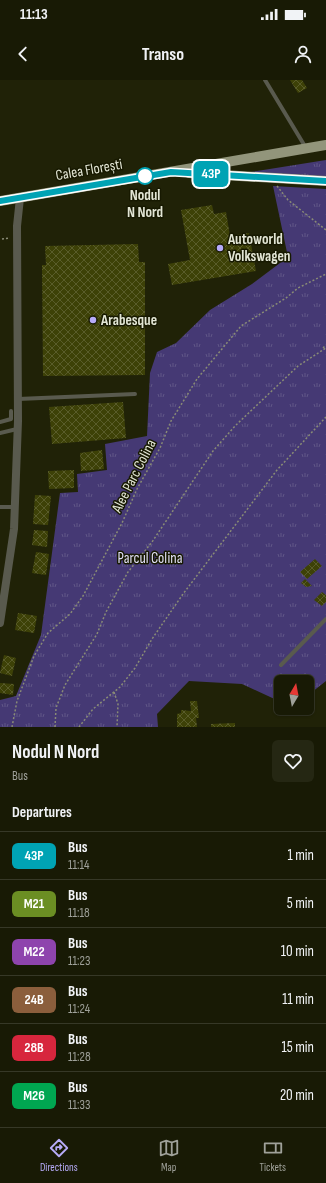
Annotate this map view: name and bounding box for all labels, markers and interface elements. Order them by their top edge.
text: 11:13 [20,5,48,24]
icon: back [12,43,34,65]
icon: person [292,43,314,65]
text: Transo [142,44,184,65]
street label: Calea Florești [54,155,124,185]
line badge: 43P [188,161,234,187]
text: 43P [201,165,221,182]
marker: Nodul N Nord [136,167,154,185]
place label: Nodul N Nord [127,186,163,222]
place label: Autoworld Volkswagen [227,230,291,266]
marker: Autoworld Volkswagen [215,243,225,253]
place label: Arabesque [100,311,157,330]
marker: Arabesque [88,315,98,325]
street label: Alee Parc Colina [107,436,161,517]
park label: Parcul Colina [118,549,183,568]
north arrow [274,675,314,715]
map controls [274,675,314,715]
button: heart [272,740,314,782]
text: Nodul N Nord [12,741,99,764]
text: Bus [12,768,28,784]
text: Departures [12,803,72,822]
text: Bus [68,838,87,857]
text: 1 min [288,846,314,865]
text: 43P [24,847,44,864]
text: 11:14 [68,857,90,873]
text: Bus [68,886,87,905]
text: 5 min [287,894,314,913]
text: M21 [24,895,44,912]
text: 11:18 [68,905,90,921]
text: Bus [68,934,87,953]
text: 10 min [281,942,314,961]
text: M22 [23,943,45,960]
text: 11:23 [68,953,90,969]
text: Bus [68,982,87,1001]
text: 11 min [282,990,314,1009]
text: 24B [24,991,44,1008]
text: 11:24 [68,1001,90,1017]
text: Bus [68,1030,87,1049]
text: 15 min [282,1038,314,1057]
text: 28B [24,1039,44,1056]
text: 11:28 [68,1049,91,1065]
text: Bus [68,1078,87,1097]
text: 20 min [280,1086,314,1105]
text: M26 [23,1087,45,1104]
text: 11:33 [68,1097,90,1113]
tab: Directions [40,1137,78,1174]
tab: Map [158,1137,180,1174]
tab: Tickets [259,1137,286,1174]

